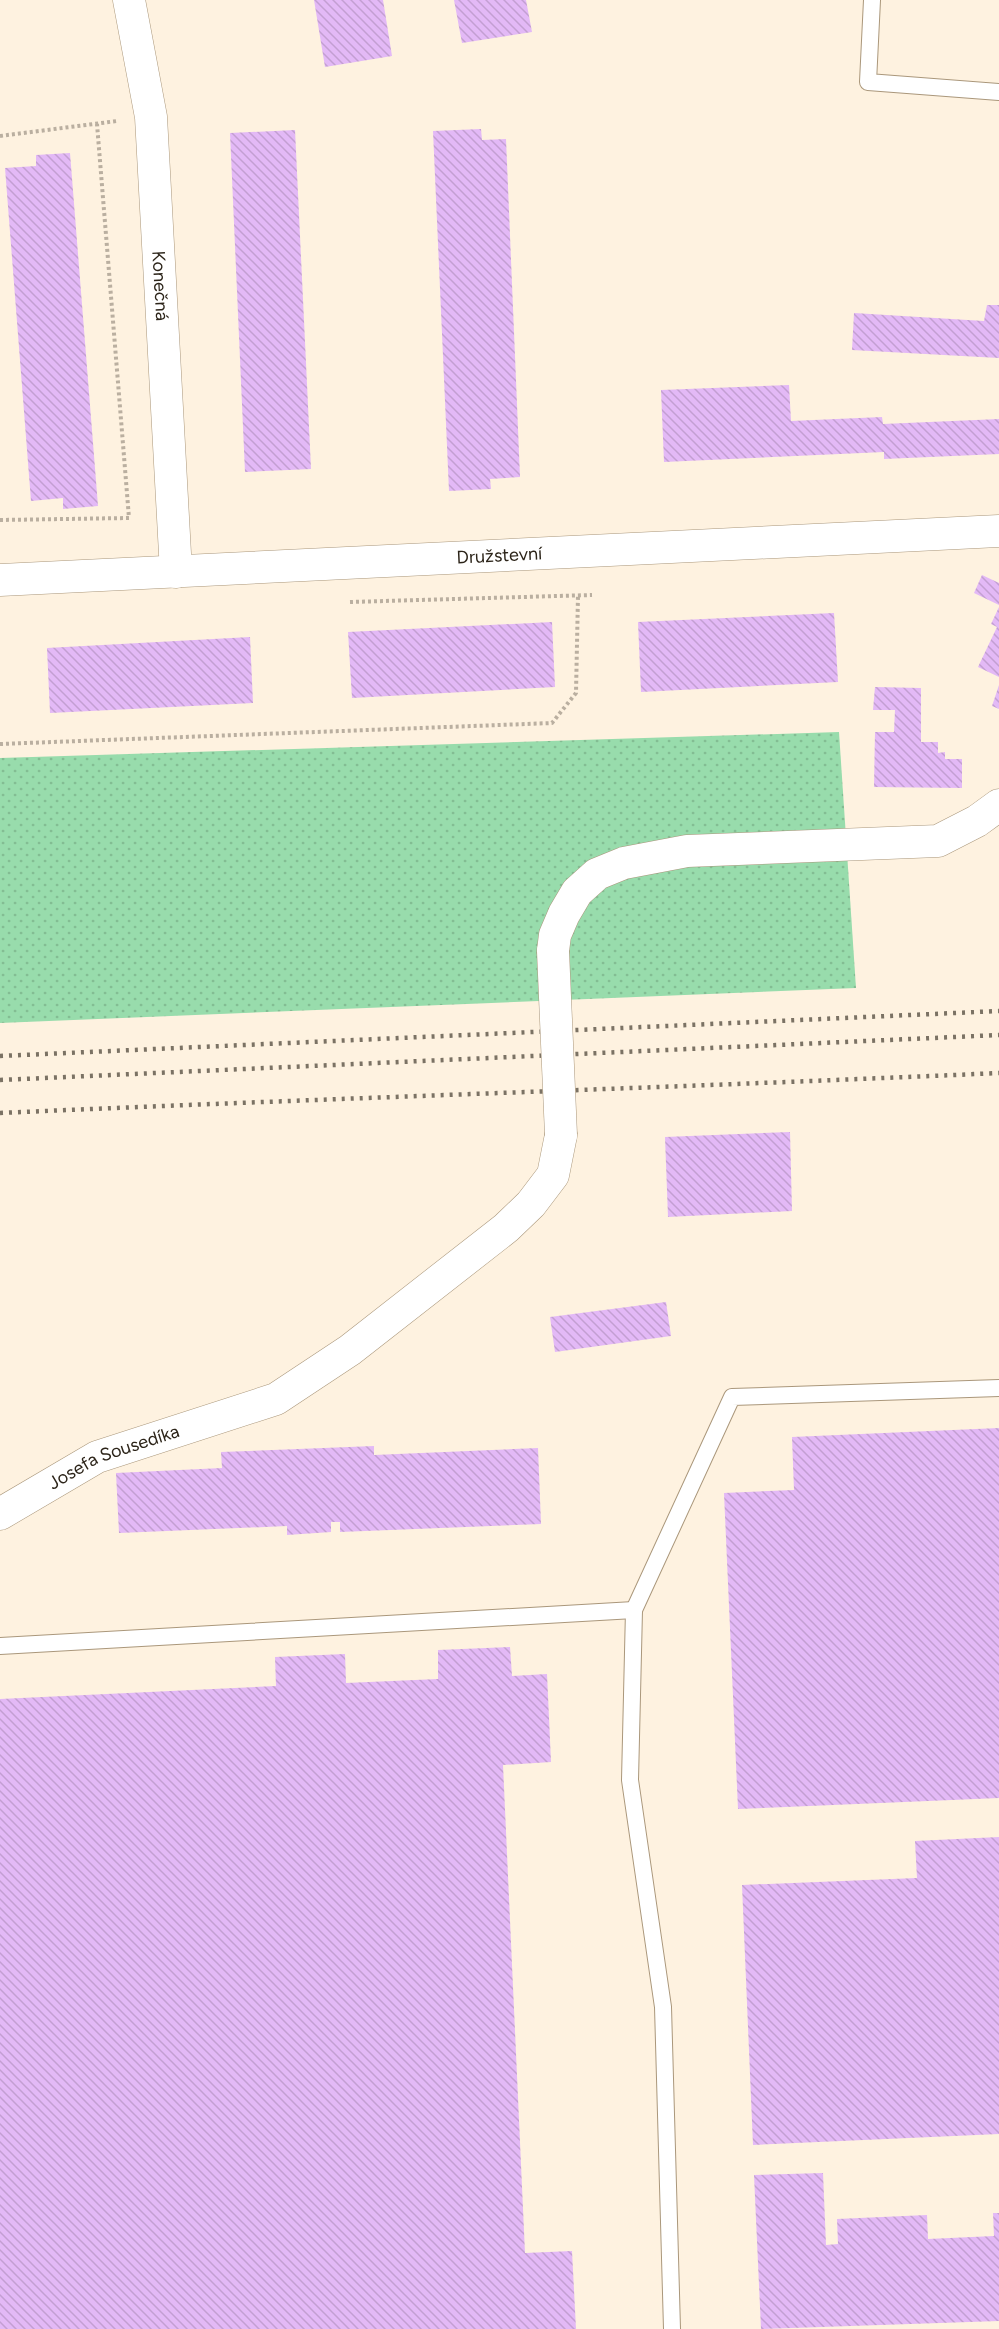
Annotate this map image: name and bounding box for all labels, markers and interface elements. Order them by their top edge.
street label: Konečná [147,250,173,321]
street label: Družstevní [456,542,544,569]
street label: Josefa Sousedíka [44,1420,182,1494]

